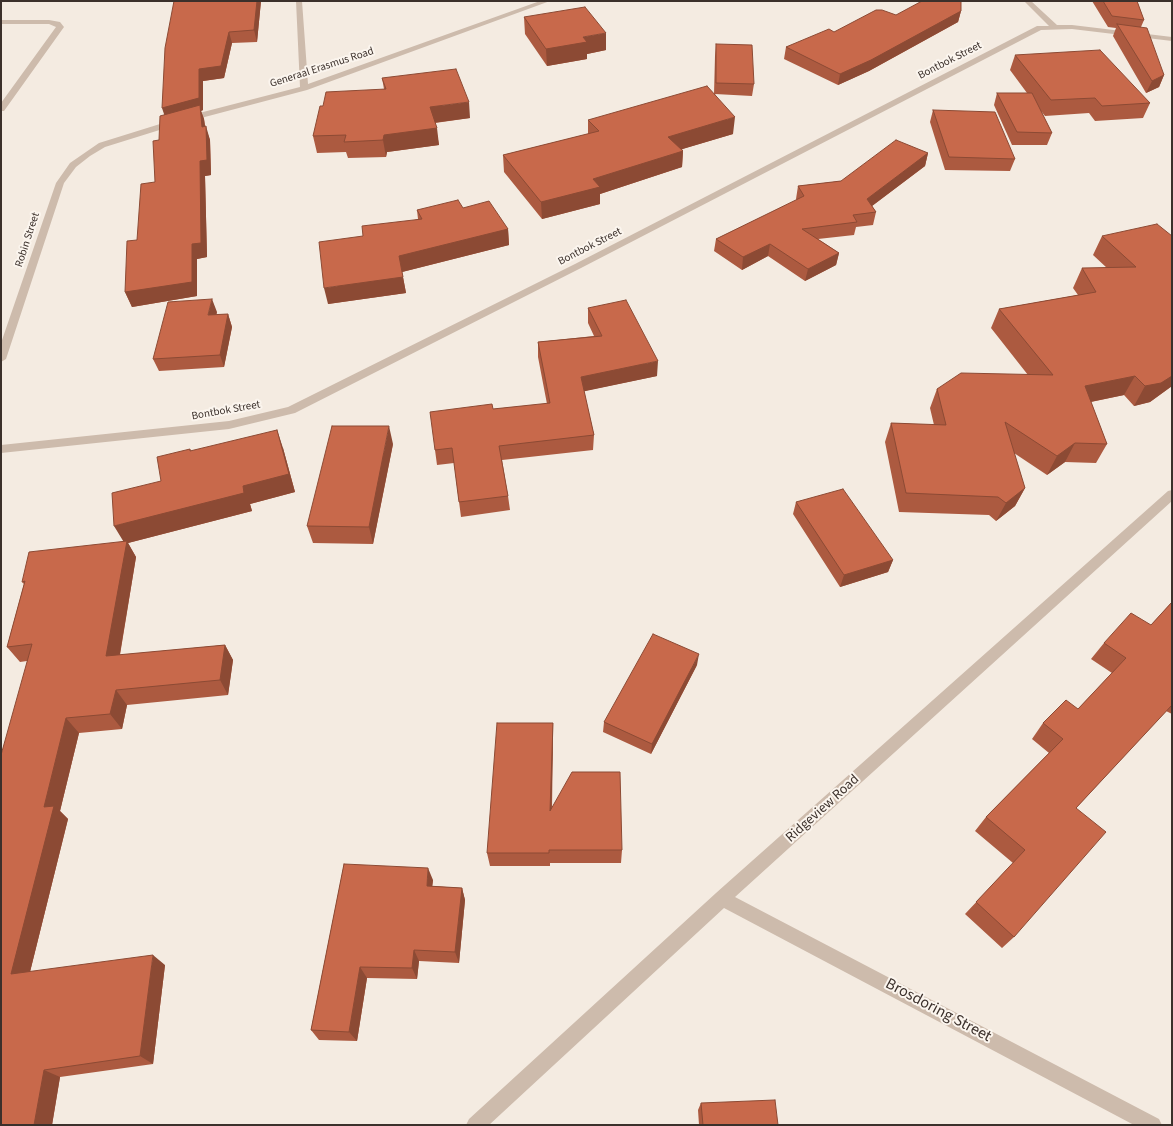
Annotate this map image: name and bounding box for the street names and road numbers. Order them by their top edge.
street label: Bontbok Street [916,39,984,83]
street label: Generaal Erasmus Road [268,45,376,91]
street label: Robin Street [13,211,43,269]
street label: Bontbok Street [556,225,624,269]
street label: Bontbok Street [191,398,261,424]
street label: Ridgeview Road [783,772,863,846]
street label: Brosdoring Street [882,975,994,1047]

